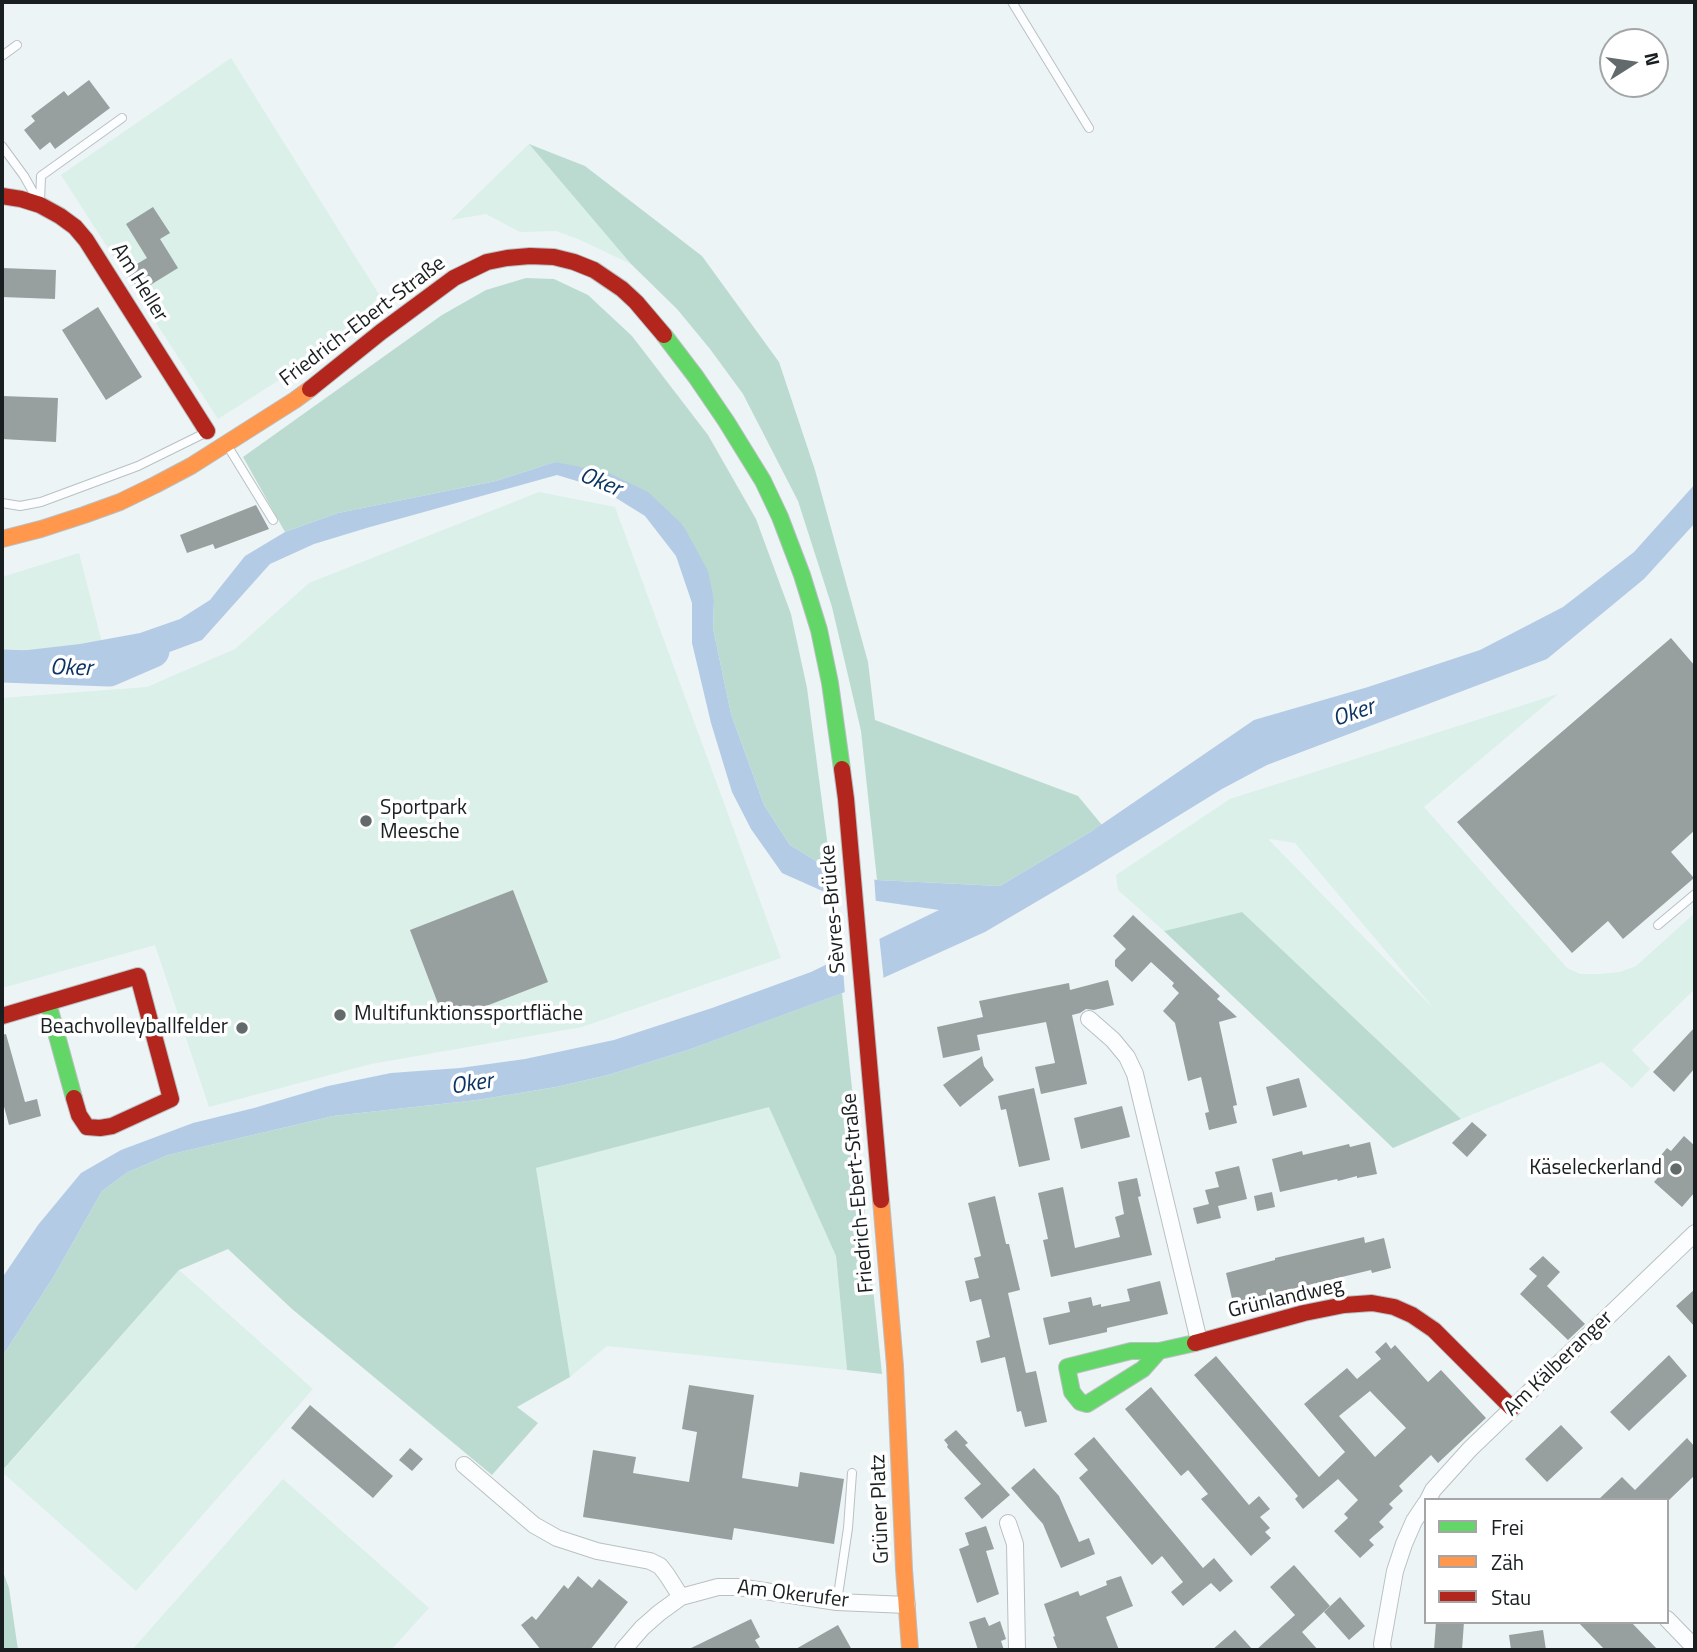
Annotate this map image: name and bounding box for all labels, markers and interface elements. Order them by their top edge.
north arrow [1599,28,1669,98]
text: N [1638,49,1669,68]
street label: Am Heller [105,239,173,327]
street label: Friedrich-Ebert-Straße [275,252,451,392]
water label: Oker [575,462,625,504]
water label: Oker [49,654,93,684]
water label: Oker [1330,694,1378,734]
place label: Sportpark Meesche [380,796,467,846]
marker: Sportpark Meesche [358,813,374,829]
street label: Sèvres-Brücke [816,844,852,974]
place label: Multifunktionssportfläche [354,1002,583,1028]
marker: Multifunktionssportfläche [332,1007,348,1023]
place label: Beachvolleyballfelder [40,1015,228,1041]
marker: Beachvolleyballfelder [234,1020,250,1036]
water label: Oker [449,1068,495,1102]
street label: Friedrich-Ebert-Straße [838,1092,880,1294]
place label: Käseleckerland [1529,1156,1662,1182]
marker: Käseleckerland [1668,1161,1684,1177]
street label: Grünlandweg [1226,1273,1346,1325]
street label: Am Kälberanger [1499,1306,1619,1422]
street label: Grüner Platz [866,1454,896,1564]
legend [1424,1498,1669,1624]
text: Frei [1491,1511,1524,1543]
text: Zäh [1491,1546,1524,1578]
street label: Am Okerufer [736,1576,850,1614]
text: Stau [1491,1581,1531,1613]

